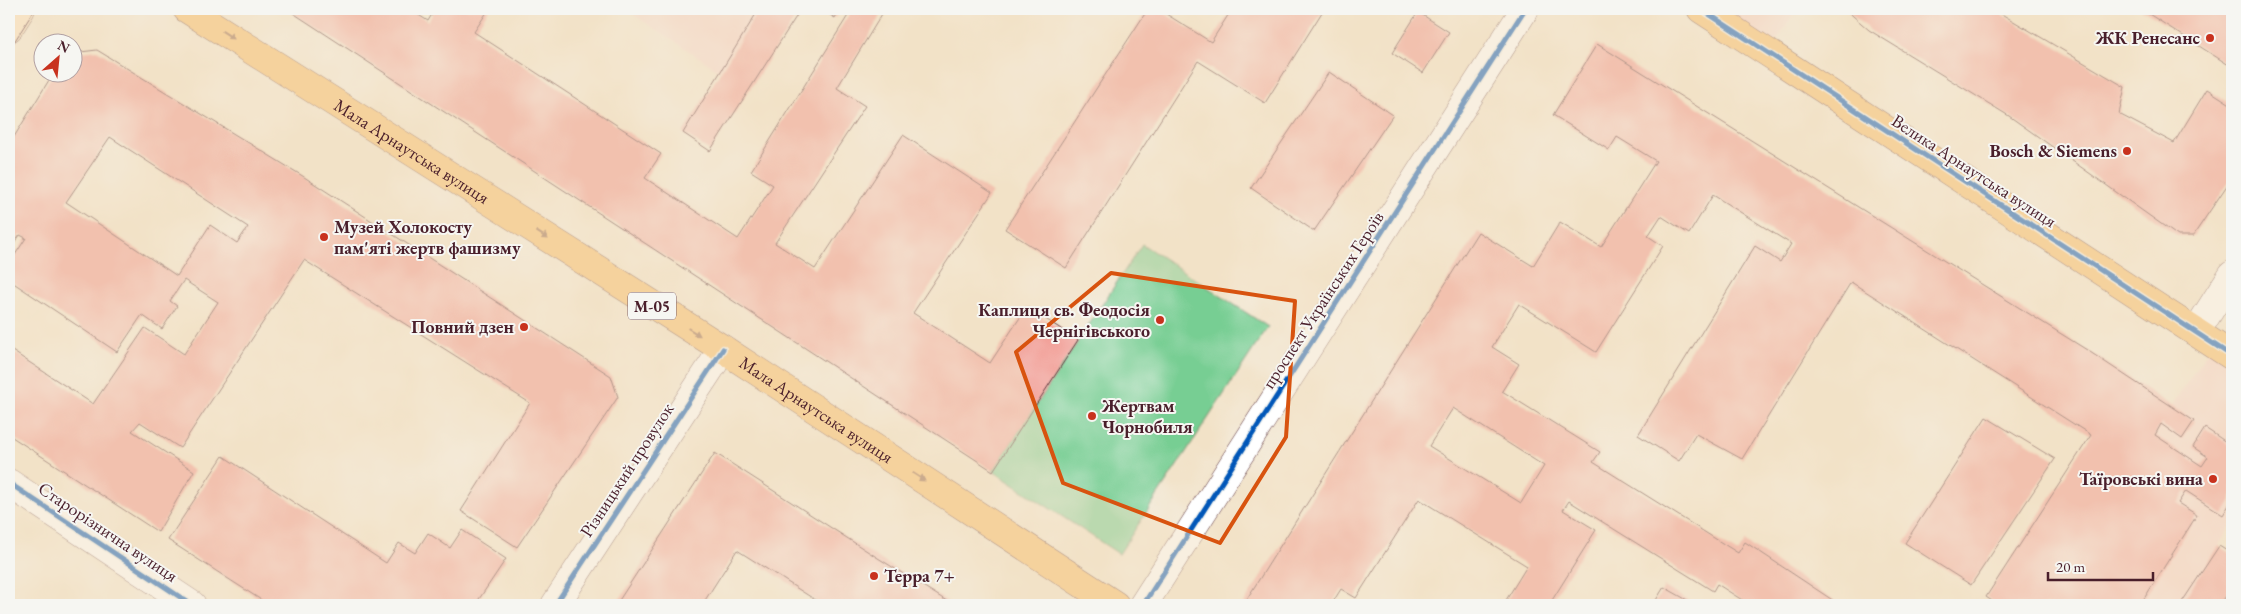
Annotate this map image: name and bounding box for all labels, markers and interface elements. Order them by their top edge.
place label: ЖК Ренесанс [2095,26,2201,49]
one-way arrow [222,30,235,40]
north arrow [32,32,82,82]
marker: ЖК Ренесанс [2204,32,2216,44]
text: N [55,36,74,57]
street label: Мала Арнаутська вулиця [330,93,494,209]
street label: Велика Арнаутська вулиця [1888,109,2061,232]
place label: Bosch & Siemens [1990,139,2117,162]
marker: Bosch & Siemens [2121,145,2133,157]
street label: проспект Українських Героїв [1257,206,1389,393]
place label: Музей Холокосту пам'яті жертв фашизму [334,215,521,259]
one-way arrow [536,230,549,240]
marker: Музей Холокосту пам'яті жертв фашизму [318,231,330,243]
road number: М-05 [628,292,676,320]
place label: Каплиця св. Феодосія Чернігівського [978,298,1150,342]
marker: Каплиця св. Феодосія Чернігівського [1154,314,1166,326]
place label: Повний дзен [411,315,515,338]
marker: Повний дзен [518,321,530,333]
one-way arrow [688,327,701,336]
street label: Мала Арнаутська вулиця [735,351,898,468]
place label: Жертвам Чорнобиля [1101,394,1193,438]
street label: Різницький провулок [574,398,679,541]
marker: Жертвам Чорнобиля [1086,410,1098,422]
place label: Таїровські вина [2079,467,2203,490]
one-way arrow [912,473,925,482]
marker: Таїровські вина [2207,473,2219,485]
street label: Старорізнична вулиця [34,476,183,587]
scale bar [2048,549,2154,581]
text: 20 m [2056,557,2085,576]
place label: Терра 7+ [884,564,955,587]
marker: Терра 7+ [868,570,880,582]

